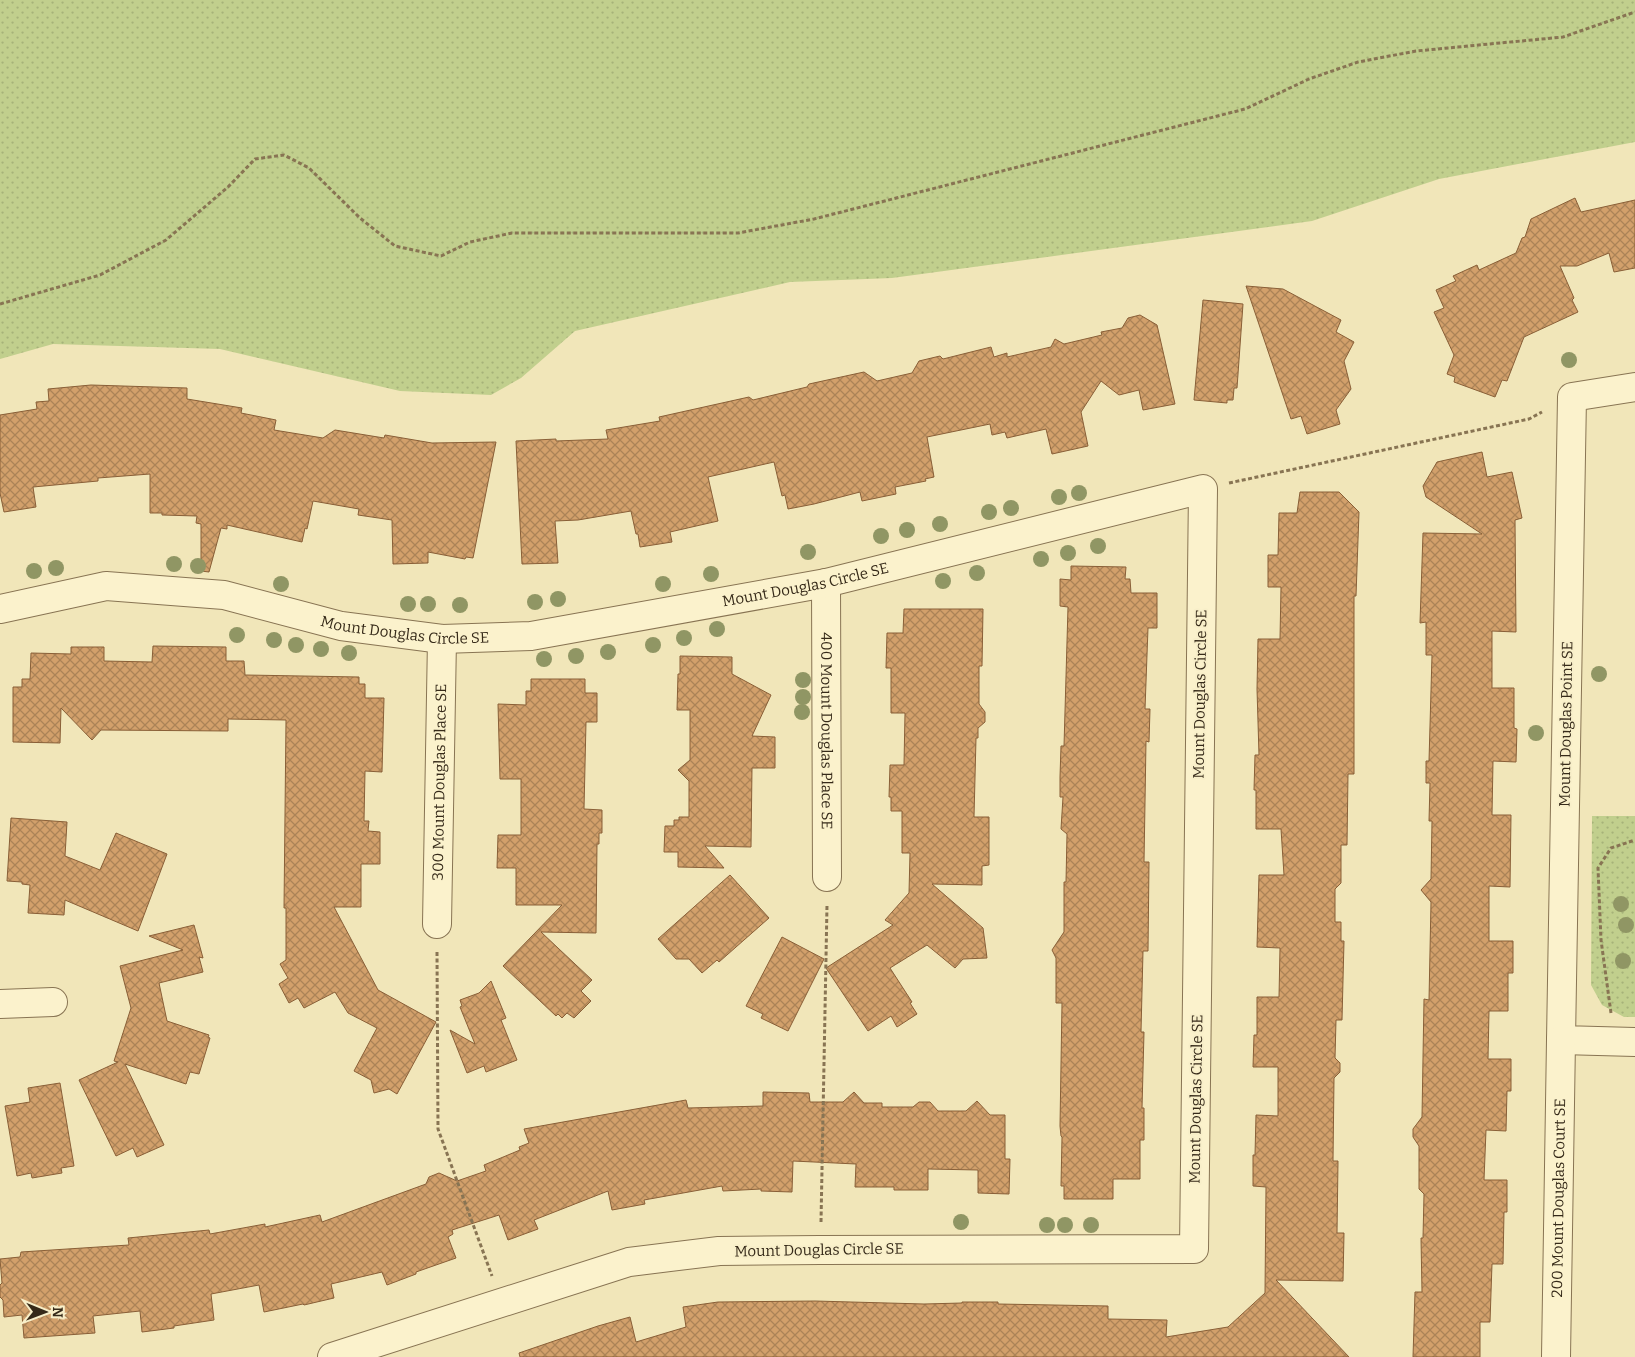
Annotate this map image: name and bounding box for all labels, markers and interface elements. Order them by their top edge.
street label: Mount Douglas Circle SE [721,559,891,610]
street label: Mount Douglas Circle SE [1190,609,1210,779]
street label: Mount Douglas Circle SE [319,612,489,648]
street label: 400 Mount Douglas Place SE [817,632,836,830]
street label: Mount Douglas Point SE [1556,641,1576,807]
street label: 300 Mount Douglas Place SE [429,683,450,881]
street label: Mount Douglas Circle SE [1186,1014,1206,1184]
street label: 200 Mount Douglas Court SE [1548,1098,1569,1298]
street label: Mount Douglas Circle SE [734,1240,904,1260]
north arrow [20,1287,70,1337]
text: N [49,1307,66,1318]

